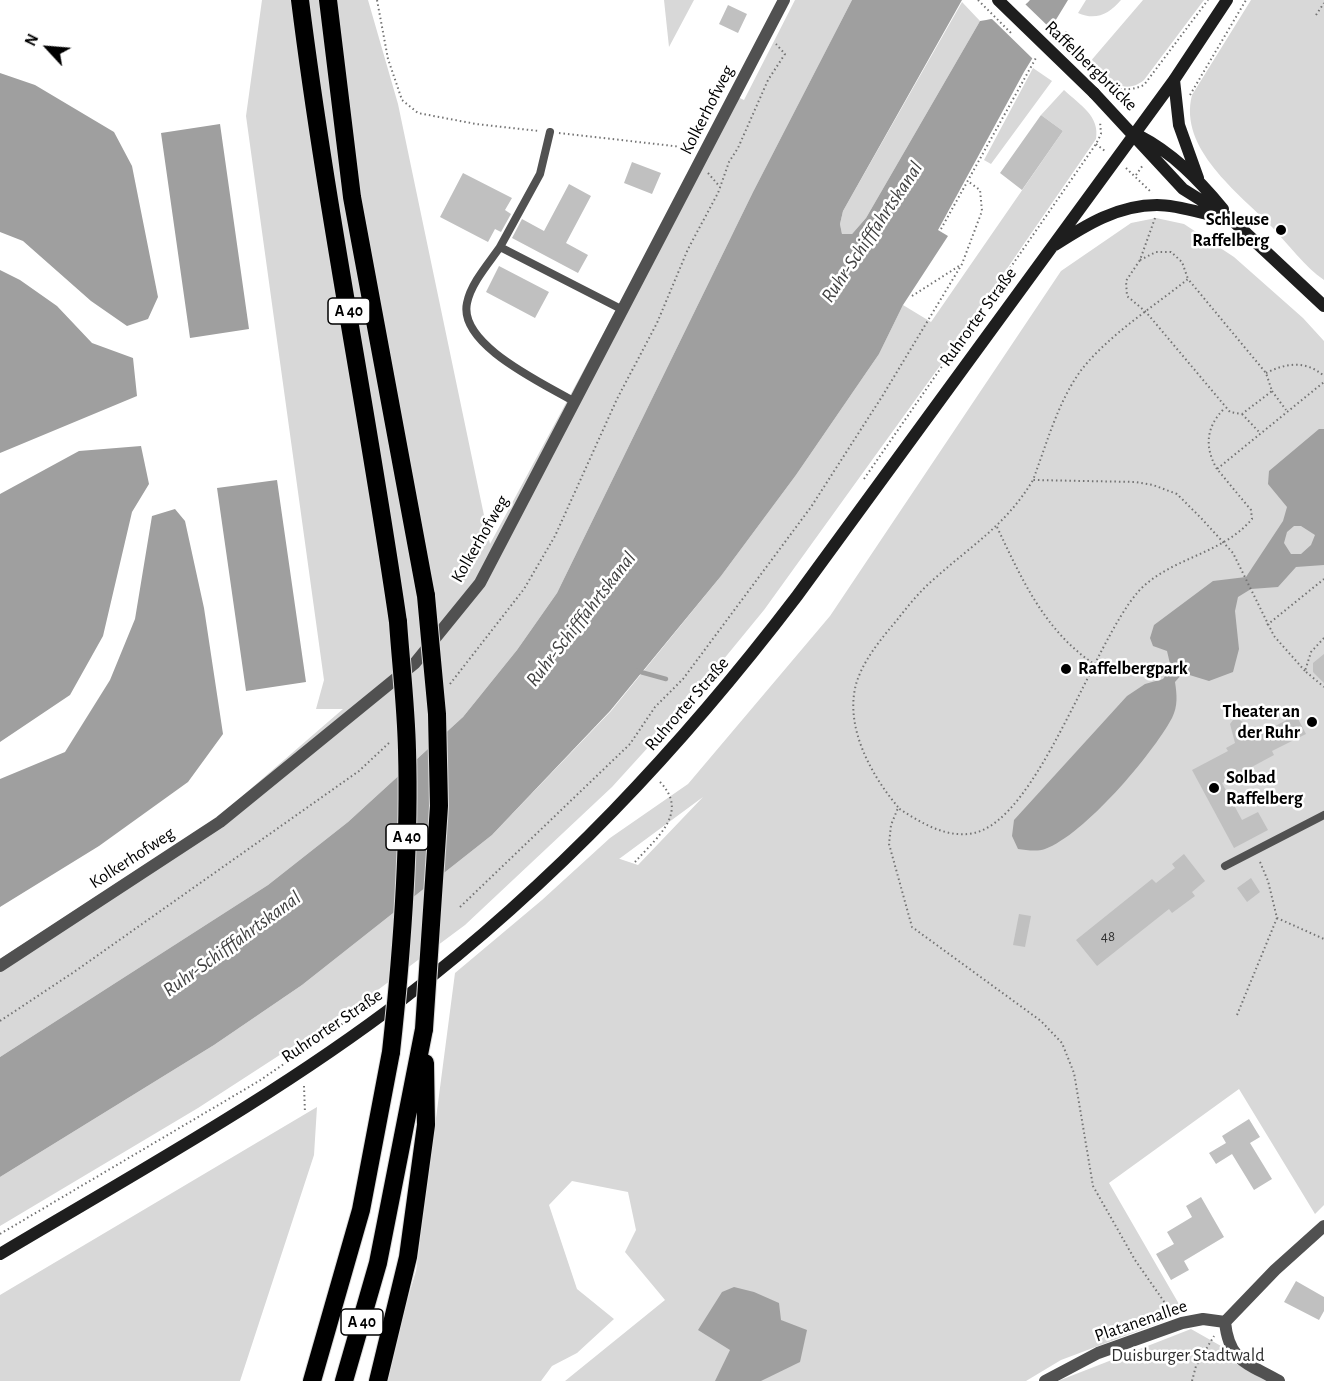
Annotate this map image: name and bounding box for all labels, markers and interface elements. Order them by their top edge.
street label: Raffelbergbrücke [1040,16,1142,116]
north arrow [18,18,78,78]
text: N [22,32,41,49]
street label: Kolkerhofweg [675,62,739,158]
water label: Ruhr-Schifffahrtskanal [816,157,928,307]
place label: Schleuse Raffelberg [1192,209,1269,252]
marker: Schleuse Raffelberg [1274,223,1288,237]
street label: Ruhrorter Straße [935,263,1021,371]
road number: A 40 [328,298,370,324]
street label: Kolkerhofweg [446,492,514,586]
water label: Ruhr-Schifffahrtskanal [521,547,641,691]
street label: Ruhrorter Straße [640,653,734,755]
place label: Raffelbergpark [1078,658,1188,680]
marker: Raffelbergpark [1059,662,1073,676]
place label: Theater an der Ruhr [1223,701,1300,744]
marker: Theater an der Ruhr [1305,715,1319,729]
place label: Solbad Raffelberg [1226,767,1303,810]
marker: Solbad Raffelberg [1207,781,1221,795]
street label: Kolkerhofweg [85,822,179,894]
road number: A 40 [386,824,428,850]
water label: Ruhr-Schifffahrtskanal [158,886,306,1002]
house number: 48 [1101,927,1115,945]
street label: Ruhrorter Straße [277,984,387,1068]
street label: Platanenallee [1092,1295,1190,1347]
road number: A 40 [341,1309,383,1335]
park label: Duisburger Stadtwald [1111,1345,1265,1367]

